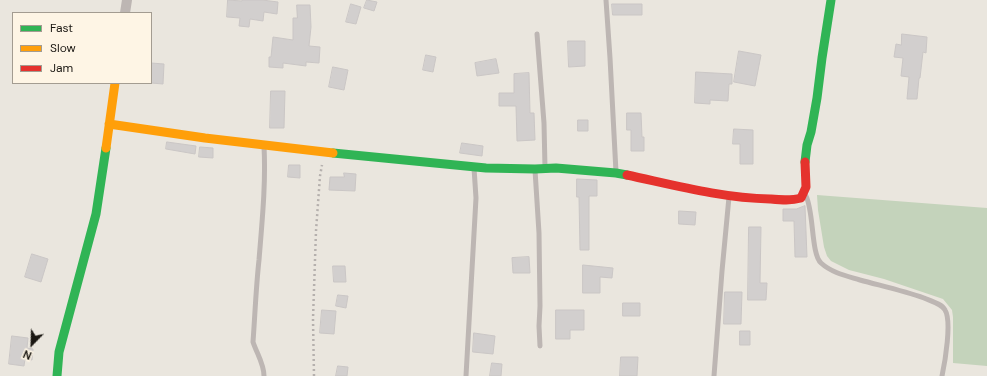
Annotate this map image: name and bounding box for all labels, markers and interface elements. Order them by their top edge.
legend [12,12,152,84]
text: Fast [50,20,73,36]
text: Slow [50,40,76,56]
text: Jam [50,60,73,76]
north arrow [12,324,52,364]
text: N [21,347,34,363]

